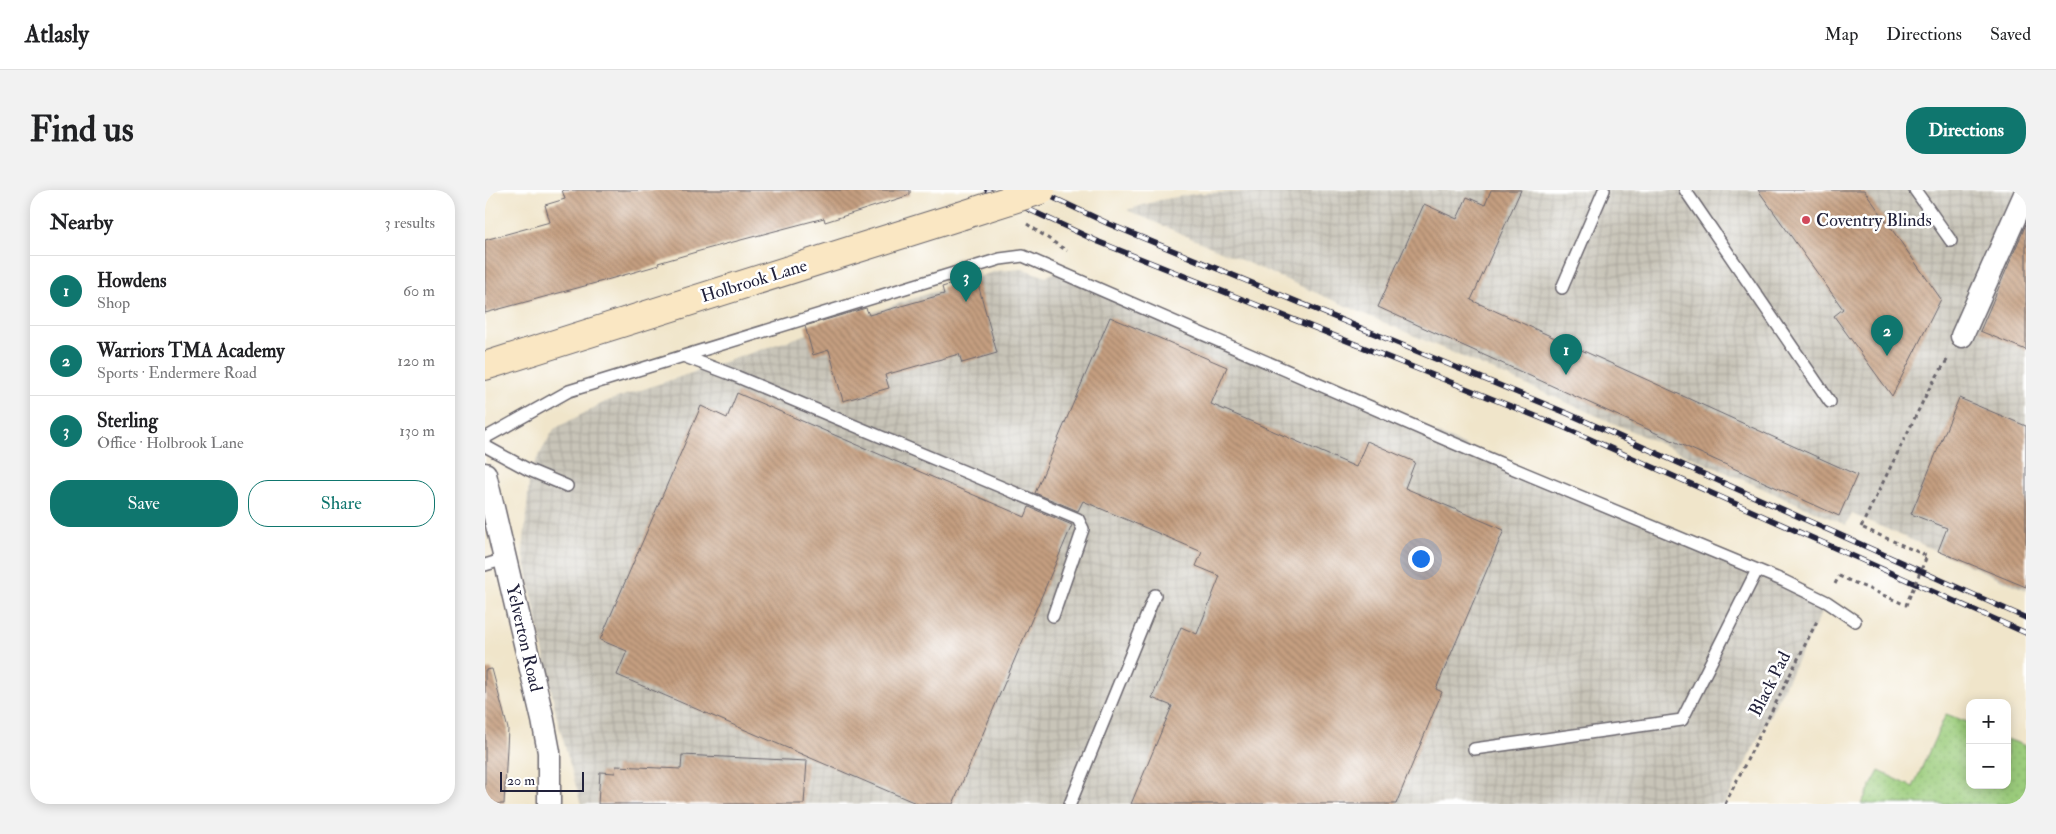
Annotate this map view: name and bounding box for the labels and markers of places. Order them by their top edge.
place label: Coventry Blinds [1816,209,1932,232]
marker: Coventry Blinds [1800,214,1812,226]
pin: 3 [950,261,982,302]
pin: 2 [1871,315,1903,356]
pin: 1 [1550,334,1582,375]

